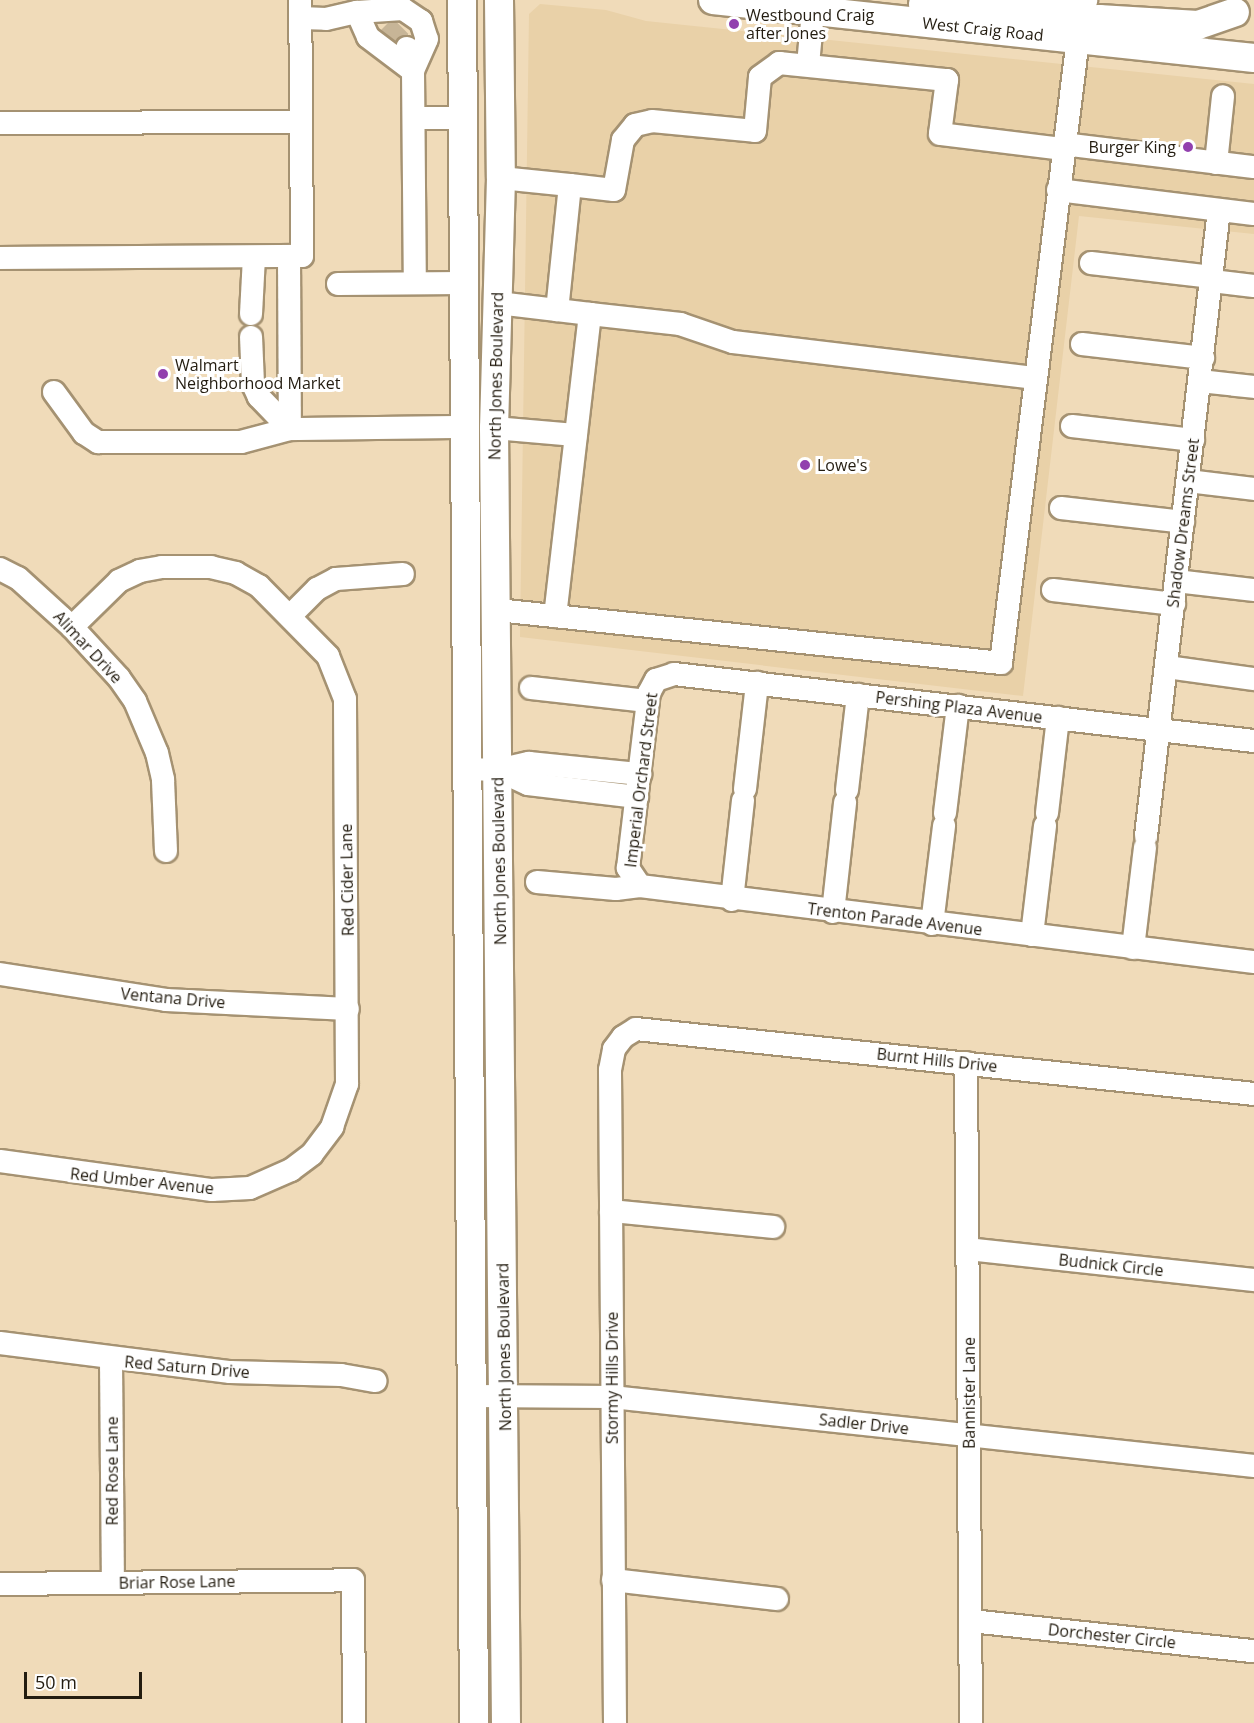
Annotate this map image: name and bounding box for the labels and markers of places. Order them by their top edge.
place label: Westbound Craig after Jones [746,5,874,43]
marker: Westbound Craig after Jones [727,17,741,31]
place label: Burger King [1089,137,1176,157]
marker: Burger King [1181,140,1195,154]
place label: Walmart Neighborhood Market [175,355,340,393]
marker: Walmart Neighborhood Market [156,367,170,381]
place label: Lowe's [817,455,867,475]
marker: Lowe's [798,458,812,472]

